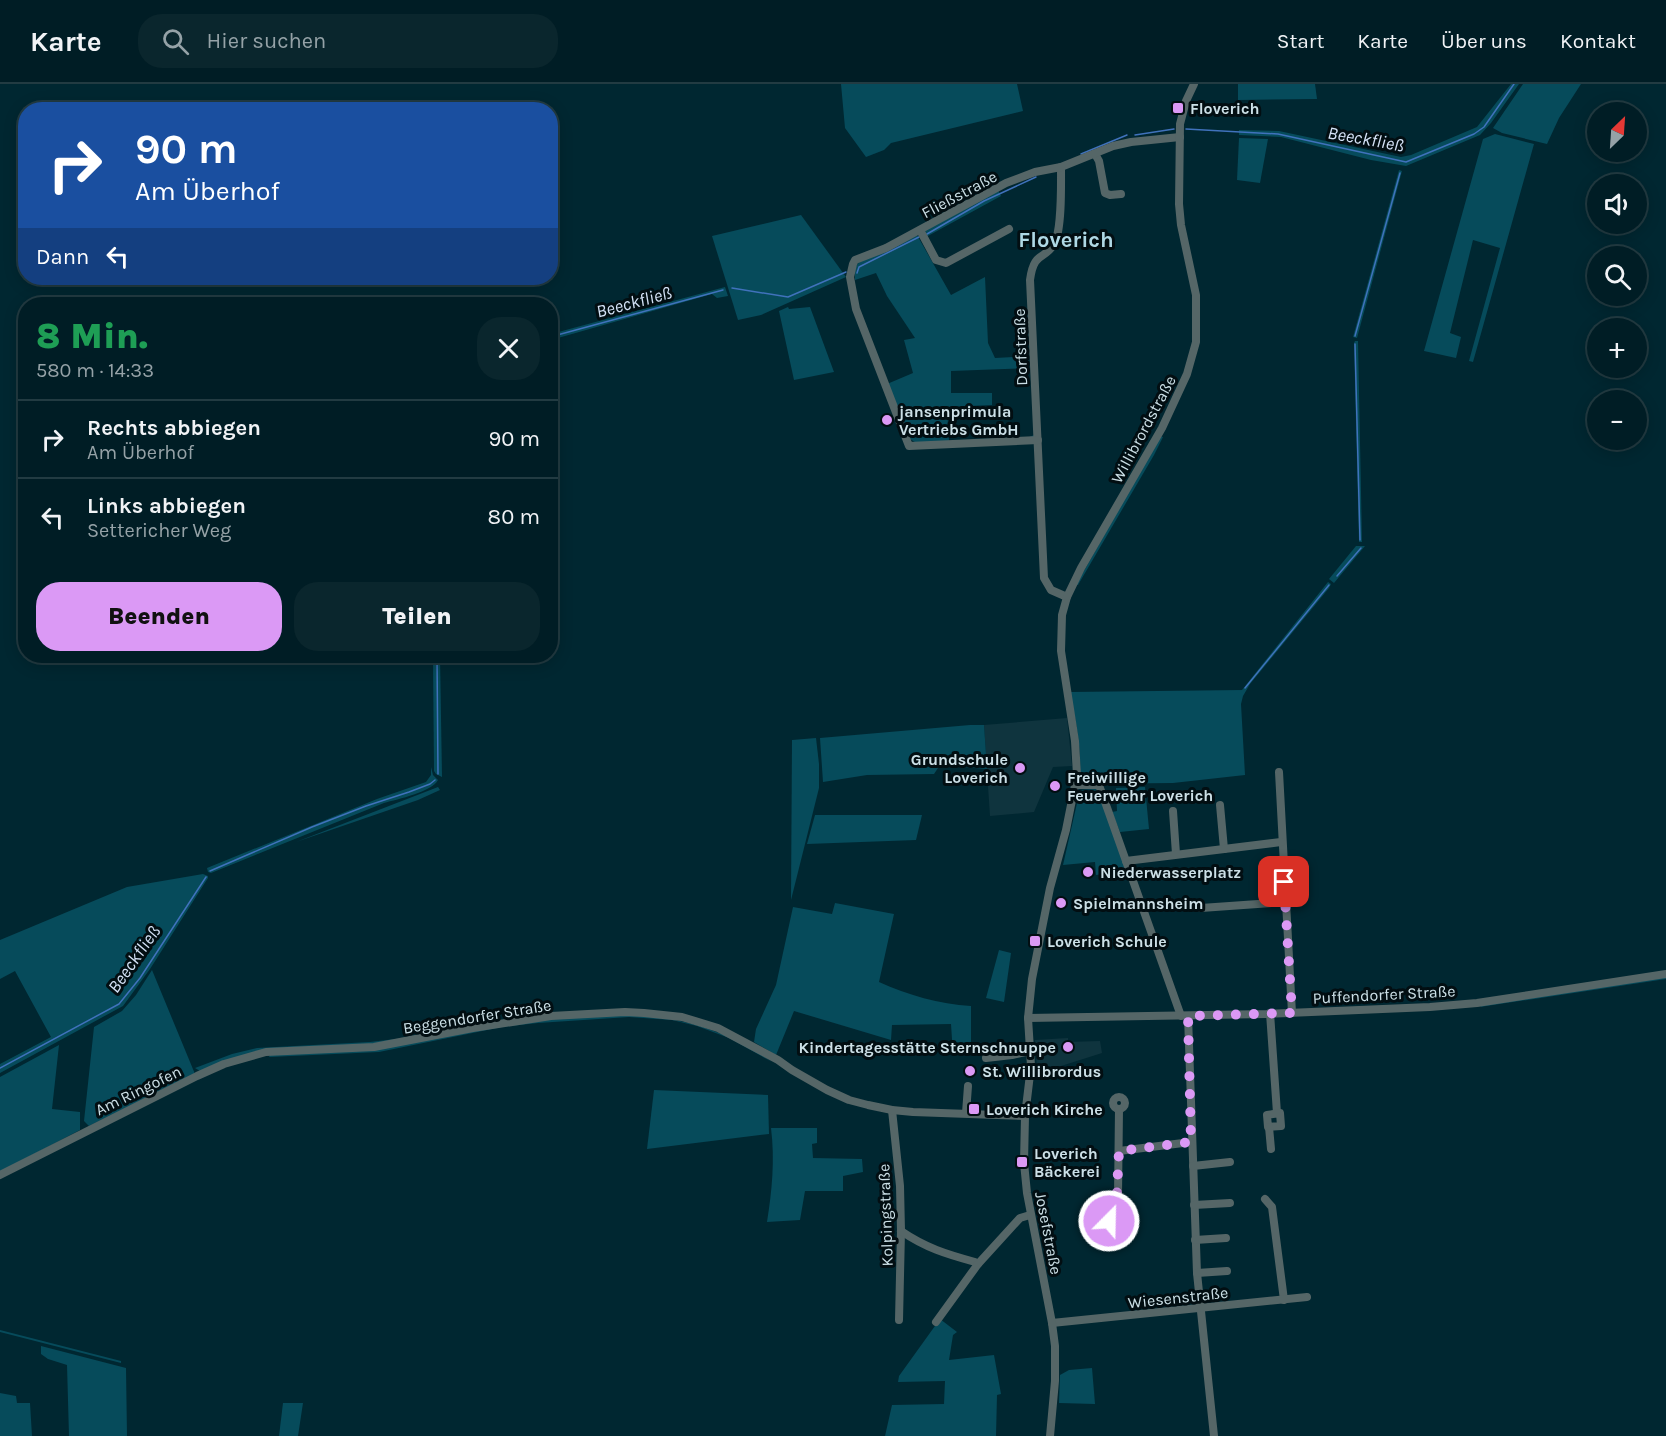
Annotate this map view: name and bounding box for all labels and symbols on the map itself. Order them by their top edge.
place label: Floverich [1190,99,1259,118]
marker: Floverich [1171,101,1185,115]
north arrow [1587,102,1647,162]
water label: Beeckfließ [1326,121,1406,157]
street label: Fließstraße [918,167,1000,222]
district label: Floverich [1018,227,1114,253]
water label: Beeckfließ [594,281,674,323]
street label: Dorfstraße [1010,308,1031,386]
street label: Willibrordstraße [1107,372,1180,486]
place label: jansenprimula Vertriebs GmbH [897,402,1019,439]
marker: jansenprimula Vertriebs GmbH [880,413,894,427]
place label: Grundschule Loverich [911,750,1008,787]
marker: Grundschule Loverich [1013,761,1027,775]
place label: Freiwillige Feuerwehr Loverich [1067,768,1213,805]
marker: Freiwillige Feuerwehr Loverich [1048,779,1062,793]
pin [1258,856,1309,907]
place label: Niederwasserplatz [1100,863,1241,882]
marker: Niederwasserplatz [1081,865,1095,879]
place label: Spielmannsheim [1073,894,1203,913]
marker: Spielmannsheim [1054,896,1068,910]
water label: Beeckfließ [103,921,165,997]
place label: Loverich Schule [1047,932,1167,951]
marker: Loverich Schule [1028,934,1042,948]
street label: Puffendorfer Straße [1312,981,1456,1008]
street label: Beggendorfer Straße [402,995,552,1038]
place label: Kindertagesstätte Sternschnuppe [798,1038,1056,1057]
marker: Kindertagesstätte Sternschnuppe [1061,1040,1075,1054]
street label: Am Ringofen [92,1061,184,1119]
place label: St. Willibrordus [982,1062,1101,1081]
marker: St. Willibrordus [963,1064,977,1078]
place label: Loverich Kirche [986,1100,1103,1119]
marker: Loverich Kirche [967,1102,981,1116]
place label: Loverich Bäckerei [1034,1144,1100,1181]
marker: Loverich Bäckerei [1015,1155,1029,1169]
street label: Kolpingstraße [874,1163,897,1267]
position arrow [1077,1189,1141,1253]
street label: Josefstraße [1031,1190,1066,1276]
street label: Wiesenstraße [1127,1283,1229,1312]

